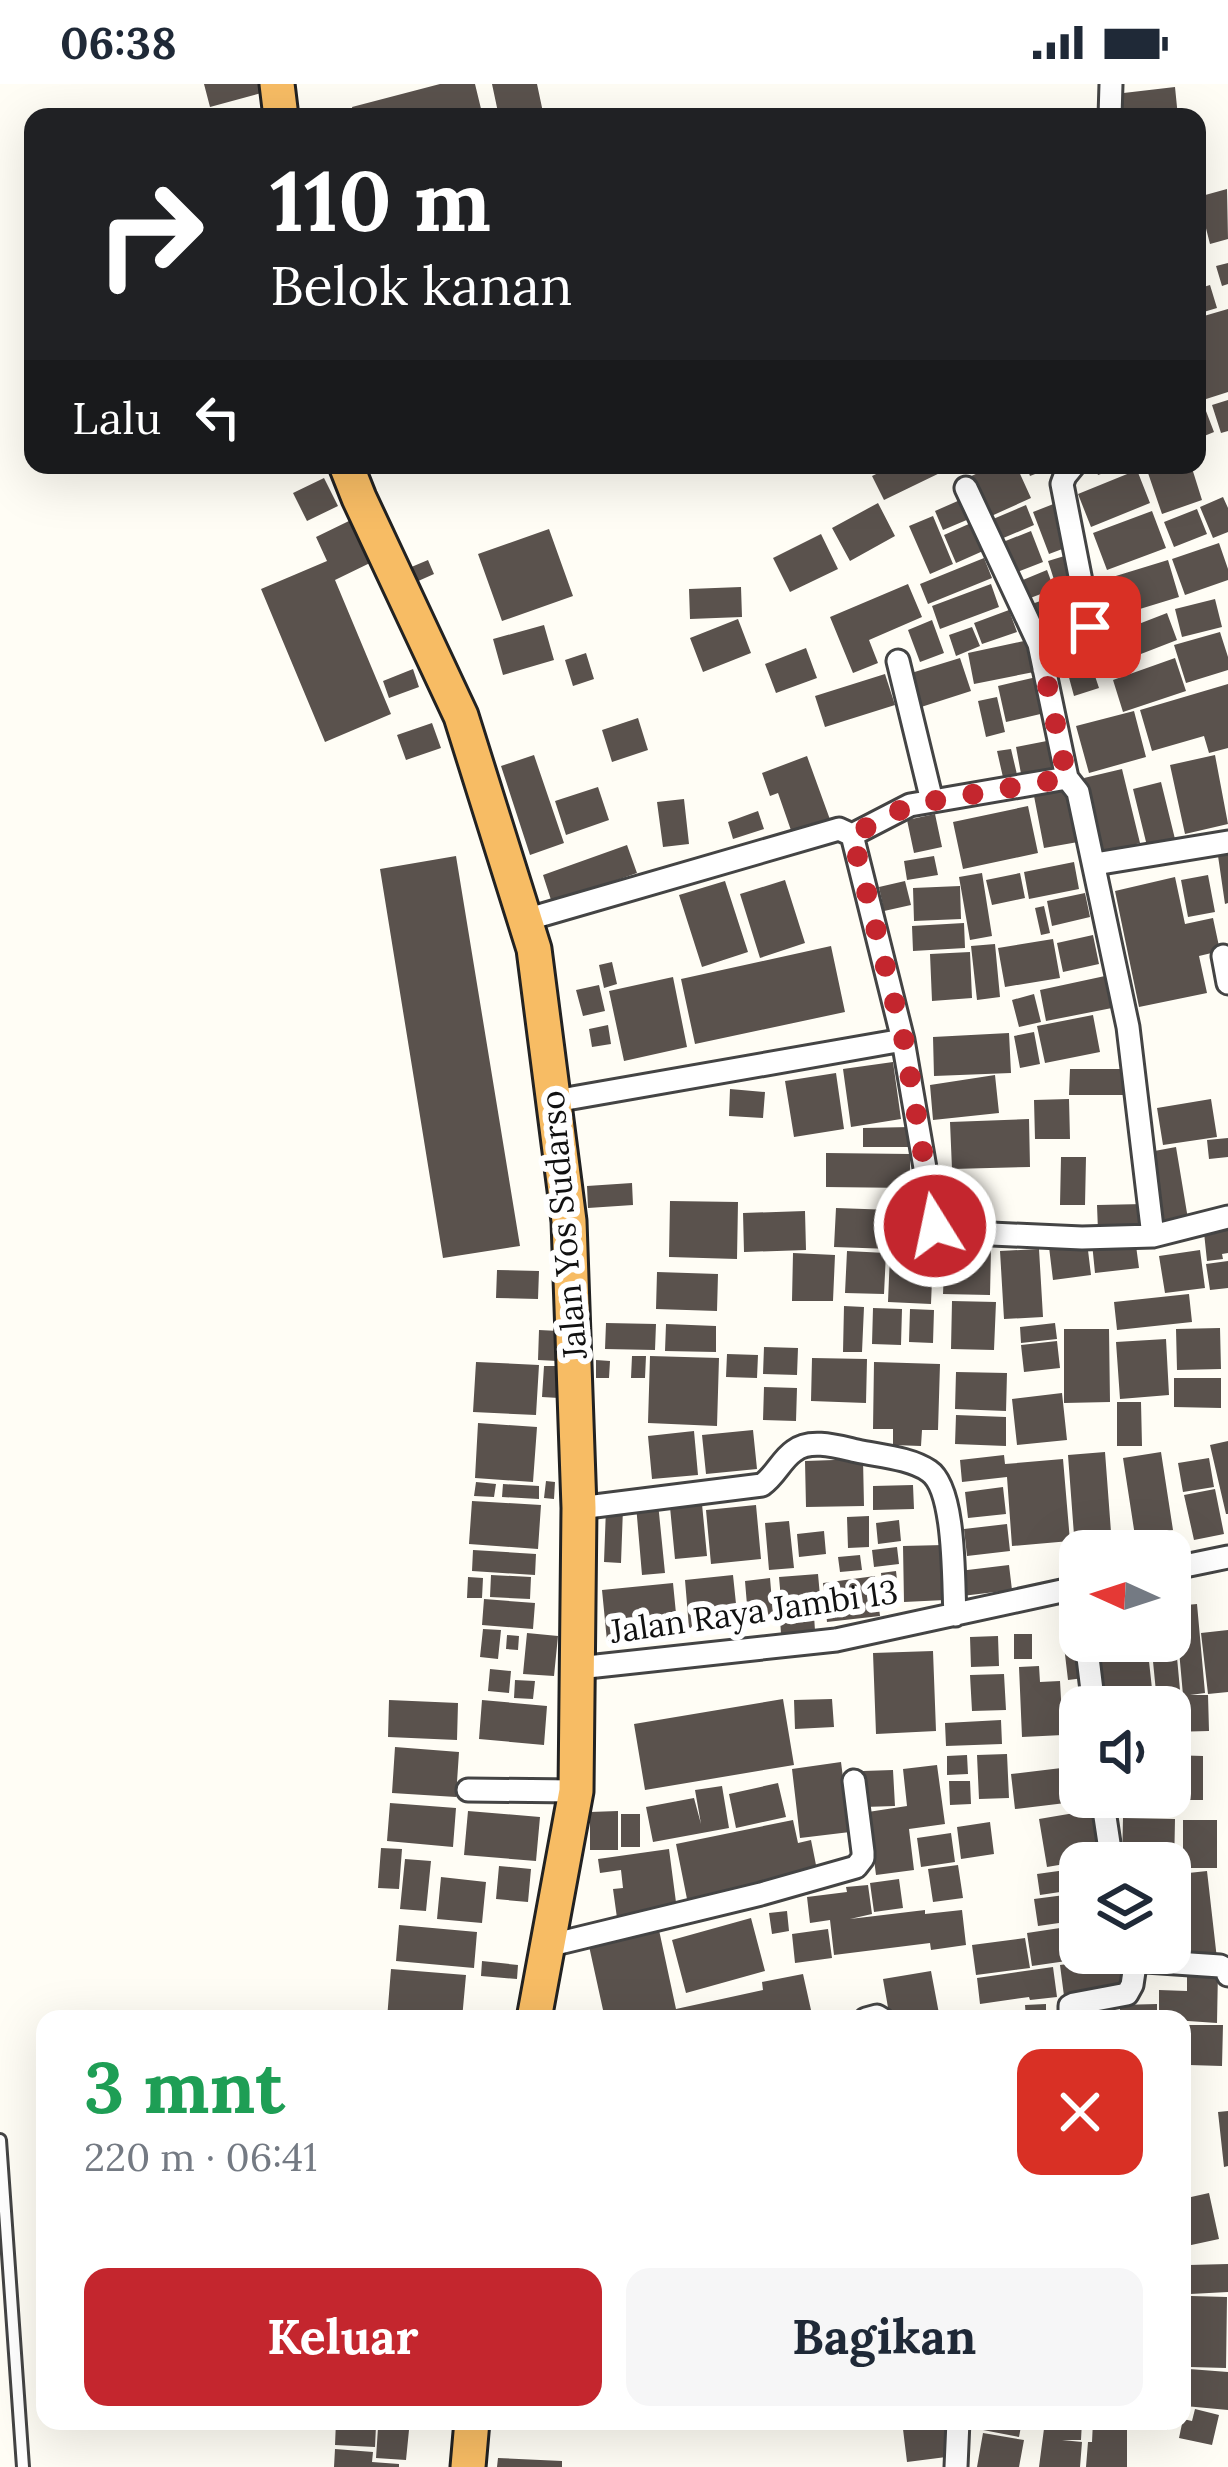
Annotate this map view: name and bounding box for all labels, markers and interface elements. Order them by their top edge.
text: 06:38 [60,14,177,71]
text: 110 m [270,146,491,254]
icon: right [72,156,228,312]
text: Belok kanan [270,251,573,320]
icon: left [185,384,251,450]
text: Lalu [72,389,161,446]
pin [1039,576,1141,678]
icon: arrive [1057,594,1123,660]
street label: Jalan Yos Sudarso [530,1089,596,1362]
position arrow [872,1163,998,1289]
north arrow [1059,1530,1191,1662]
map controls [1059,1530,1191,1974]
street label: Jalan Raya Jambi 13 [606,1570,901,1652]
button: sound [1059,1686,1191,1818]
button: layers [1059,1842,1191,1974]
text: 3 mnt [84,2041,285,2133]
button: close [1017,2049,1143,2175]
text: 220 m · 06:41 [84,2132,317,2182]
button: Keluar [84,2268,602,2406]
button: Bagikan [626,2268,1143,2406]

